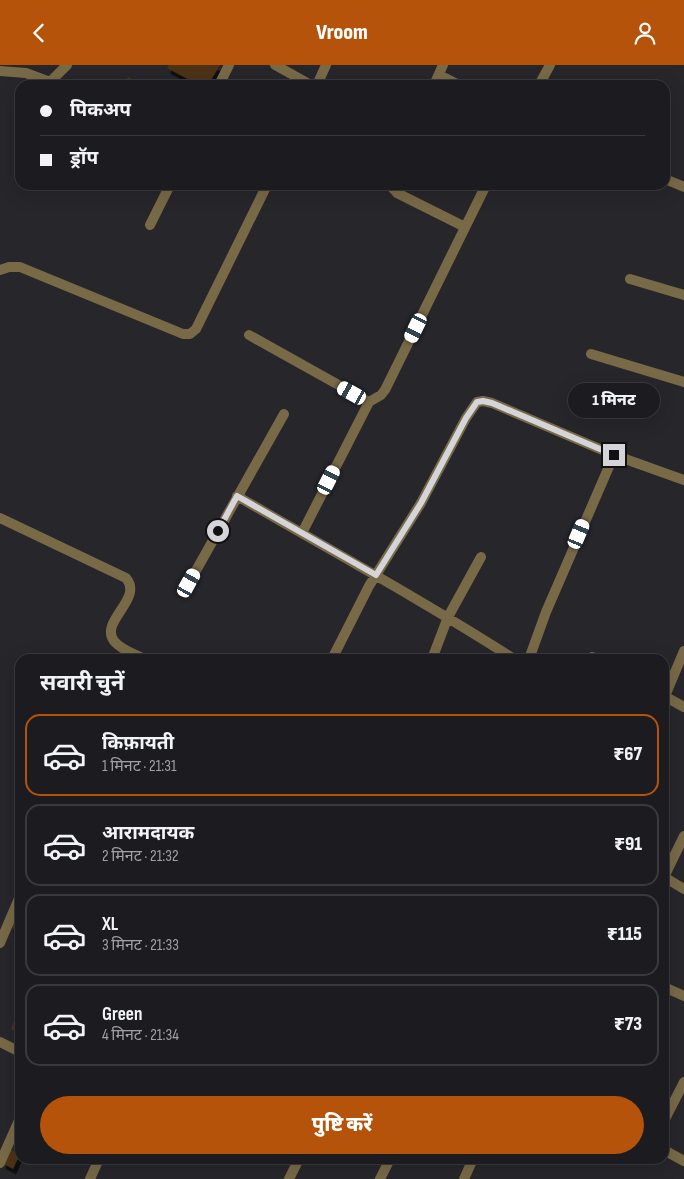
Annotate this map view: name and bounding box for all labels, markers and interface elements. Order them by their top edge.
icon: back [25,19,53,47]
text: Vroom [316,19,368,46]
icon: person [631,19,659,47]
text: पिकअप [70,99,131,122]
text: ड्रॉप [70,147,98,170]
car [402,311,429,345]
car [335,379,368,407]
callout: 1 मिनट [568,383,660,417]
text: 1 मिनट [592,391,636,410]
route end [603,444,625,466]
car [315,463,342,497]
car [566,517,591,551]
route start [207,520,229,542]
car [175,566,202,600]
text: सवारी चुनें [40,670,124,697]
text: किफ़ायती [102,732,174,755]
icon: car [42,733,87,778]
text: ₹67 [613,743,642,766]
text: 1 मिनट · 21:31 [102,757,177,776]
text: आरामदायक [102,822,194,845]
icon: car [42,823,87,868]
text: ₹91 [614,833,642,856]
text: 2 मिनट · 21:32 [102,847,179,866]
icon: car [42,913,87,958]
text: XL [102,913,118,936]
text: ₹115 [607,923,642,946]
text: 3 मिनट · 21:33 [102,936,179,955]
icon: car [42,1003,87,1048]
text: Green [102,1003,142,1026]
text: ₹73 [614,1013,642,1036]
text: 4 मिनट · 21:34 [102,1026,179,1045]
button: पुष्टि करें [40,1096,644,1154]

